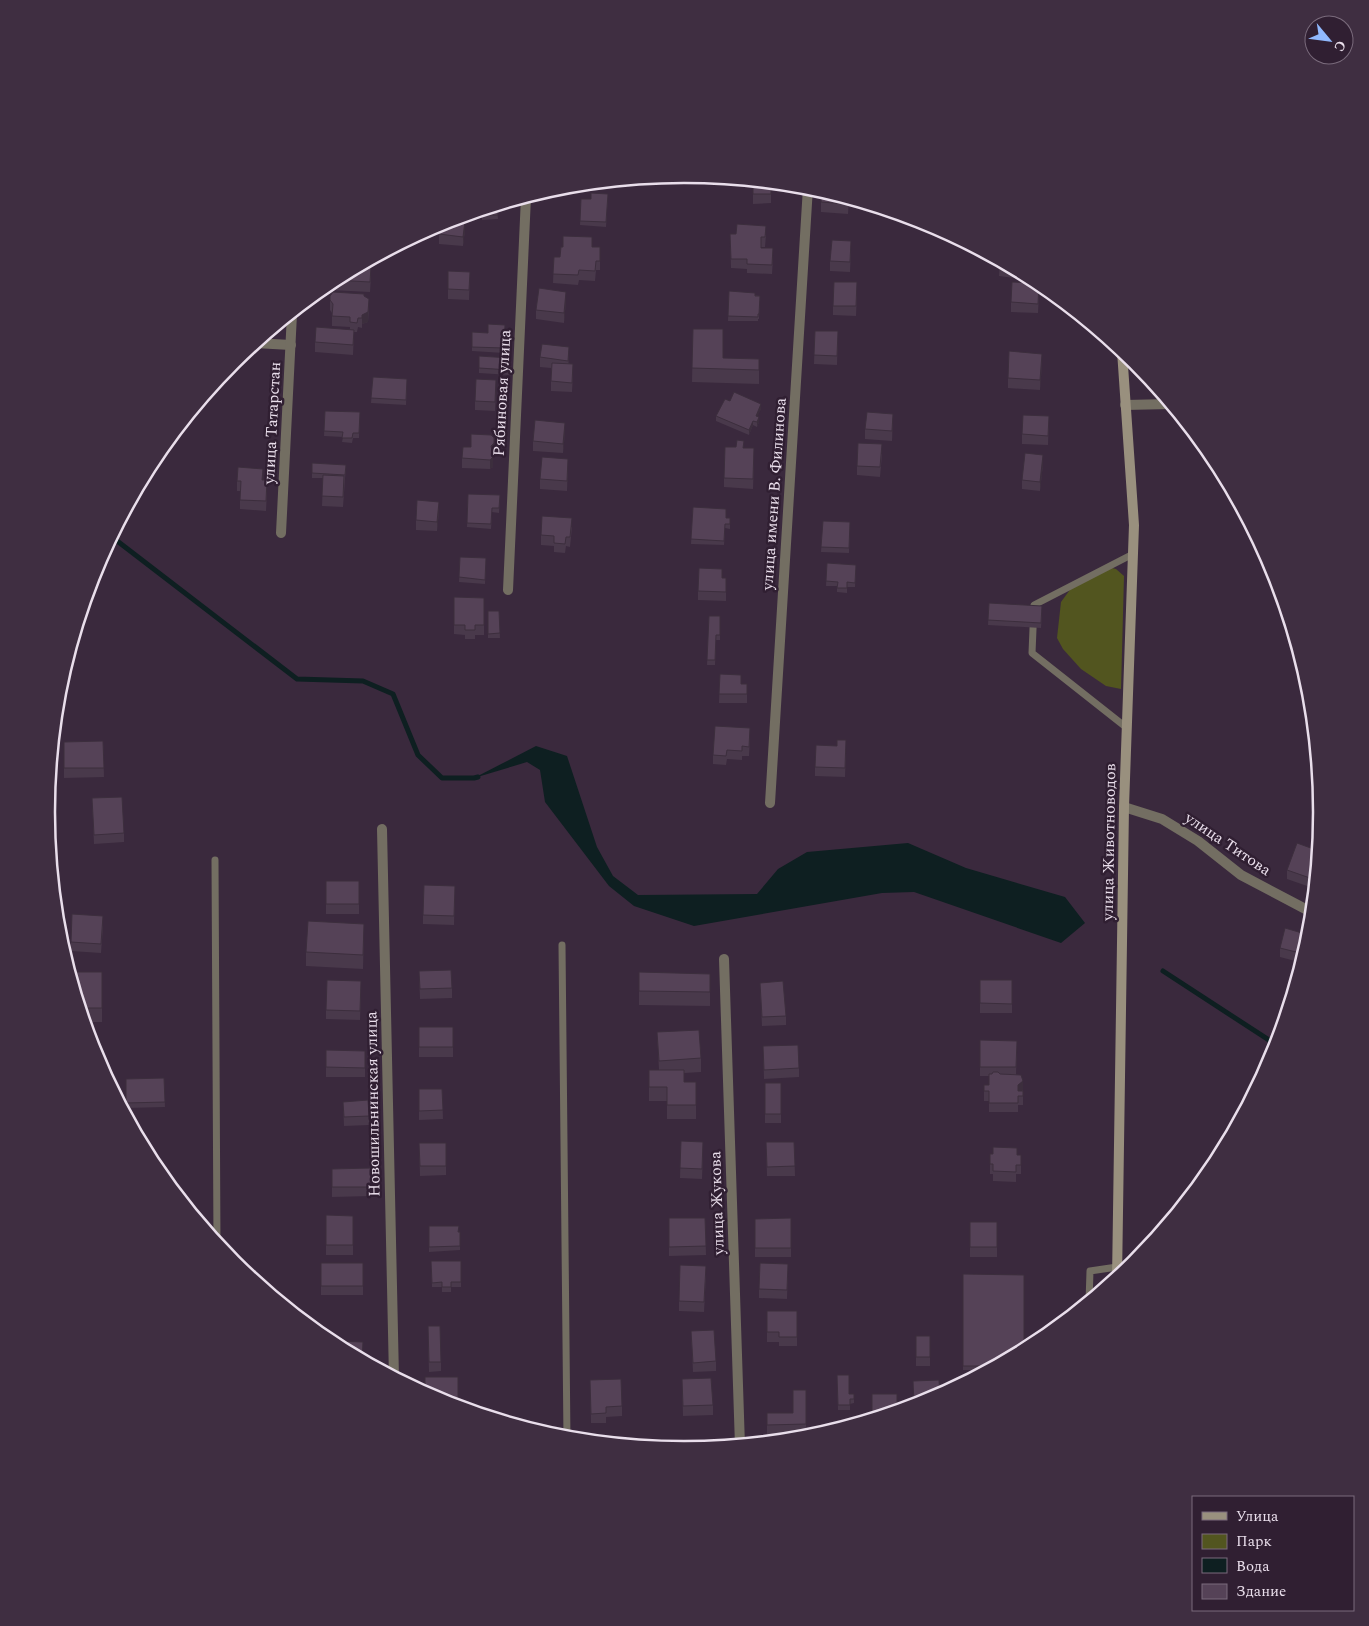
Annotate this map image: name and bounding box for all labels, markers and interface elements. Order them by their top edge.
north arrow [1304,15,1354,65]
text: С [1328,37,1352,56]
street label: Рябиновая улица [487,329,517,457]
street label: улица Татарстан [257,361,287,486]
street label: улица имени В. Филинова [755,397,793,592]
street label: улица Животноводов [1096,763,1122,922]
street label: улица Титова [1179,806,1276,882]
street label: Новошильнинская улица [359,1011,387,1197]
street label: улица Жукова [703,1150,731,1256]
legend [1192,1496,1354,1611]
text: Улица [1236,1505,1279,1528]
text: Парк [1236,1530,1272,1553]
text: Вода [1236,1555,1270,1578]
text: Здание [1236,1580,1286,1603]

